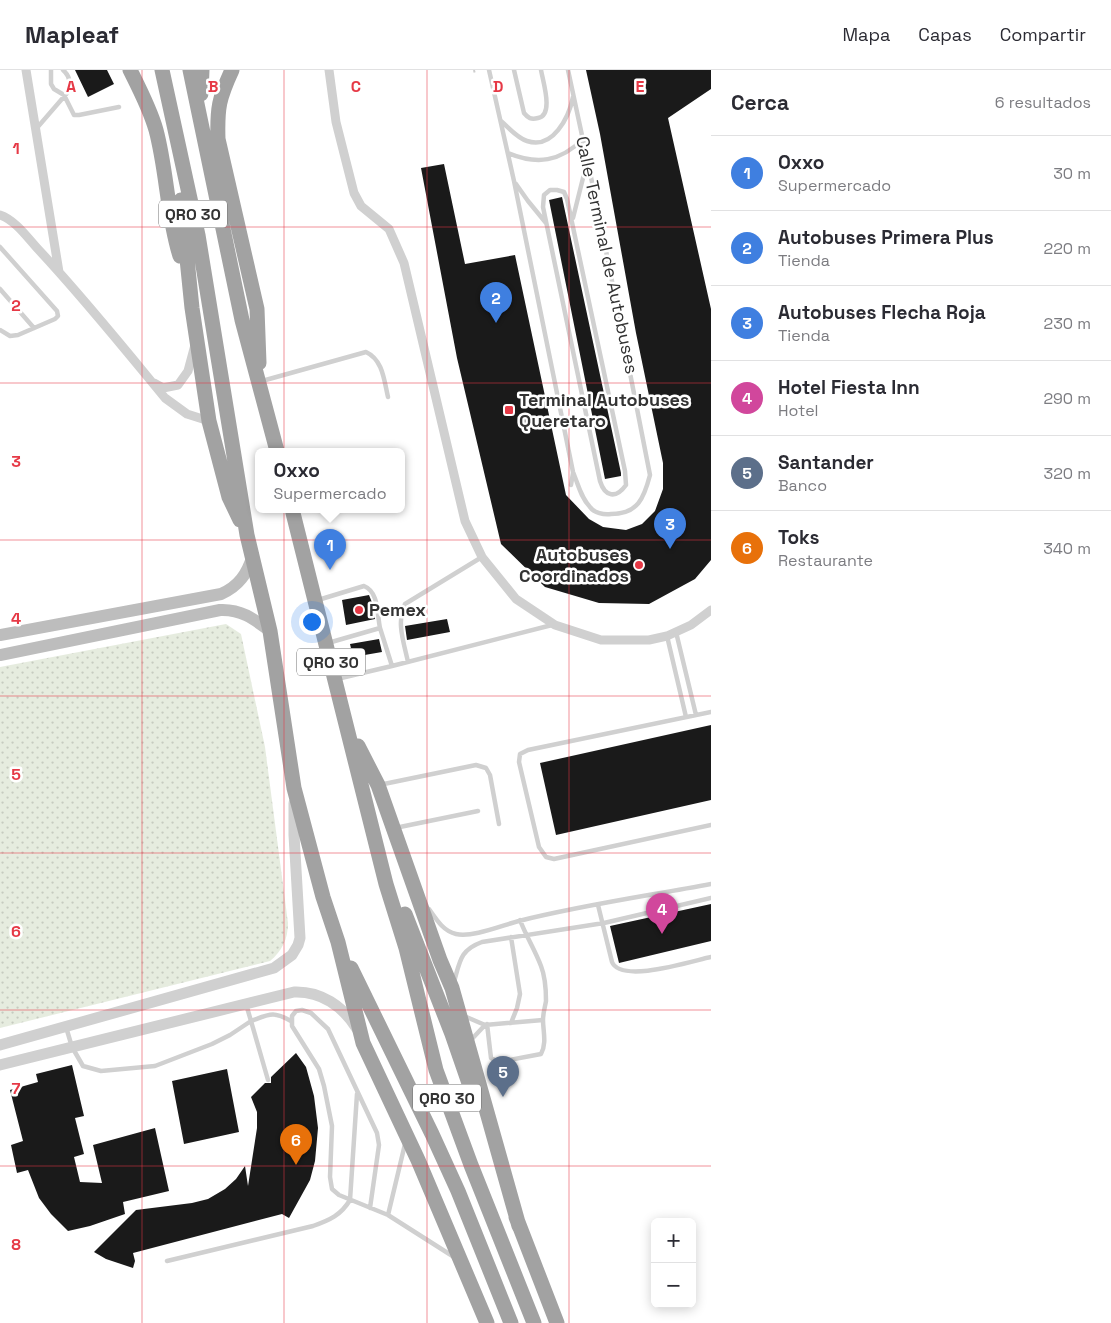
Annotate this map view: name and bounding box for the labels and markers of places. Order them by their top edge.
pin: 2 [480,282,512,323]
place label: Terminal Autobuses Queretaro [519,388,689,432]
marker: Terminal Autobuses Queretaro [503,404,515,416]
pin: 3 [654,508,686,549]
pin: 1 [314,529,346,570]
place label: Autobuses Coordinados [519,543,629,587]
marker: Autobuses Coordinados [633,559,645,571]
place label: Pemex [369,598,426,621]
marker: Pemex [353,604,365,616]
pin: 4 [646,893,678,934]
pin: 5 [487,1056,519,1097]
pin: 6 [280,1124,312,1165]

